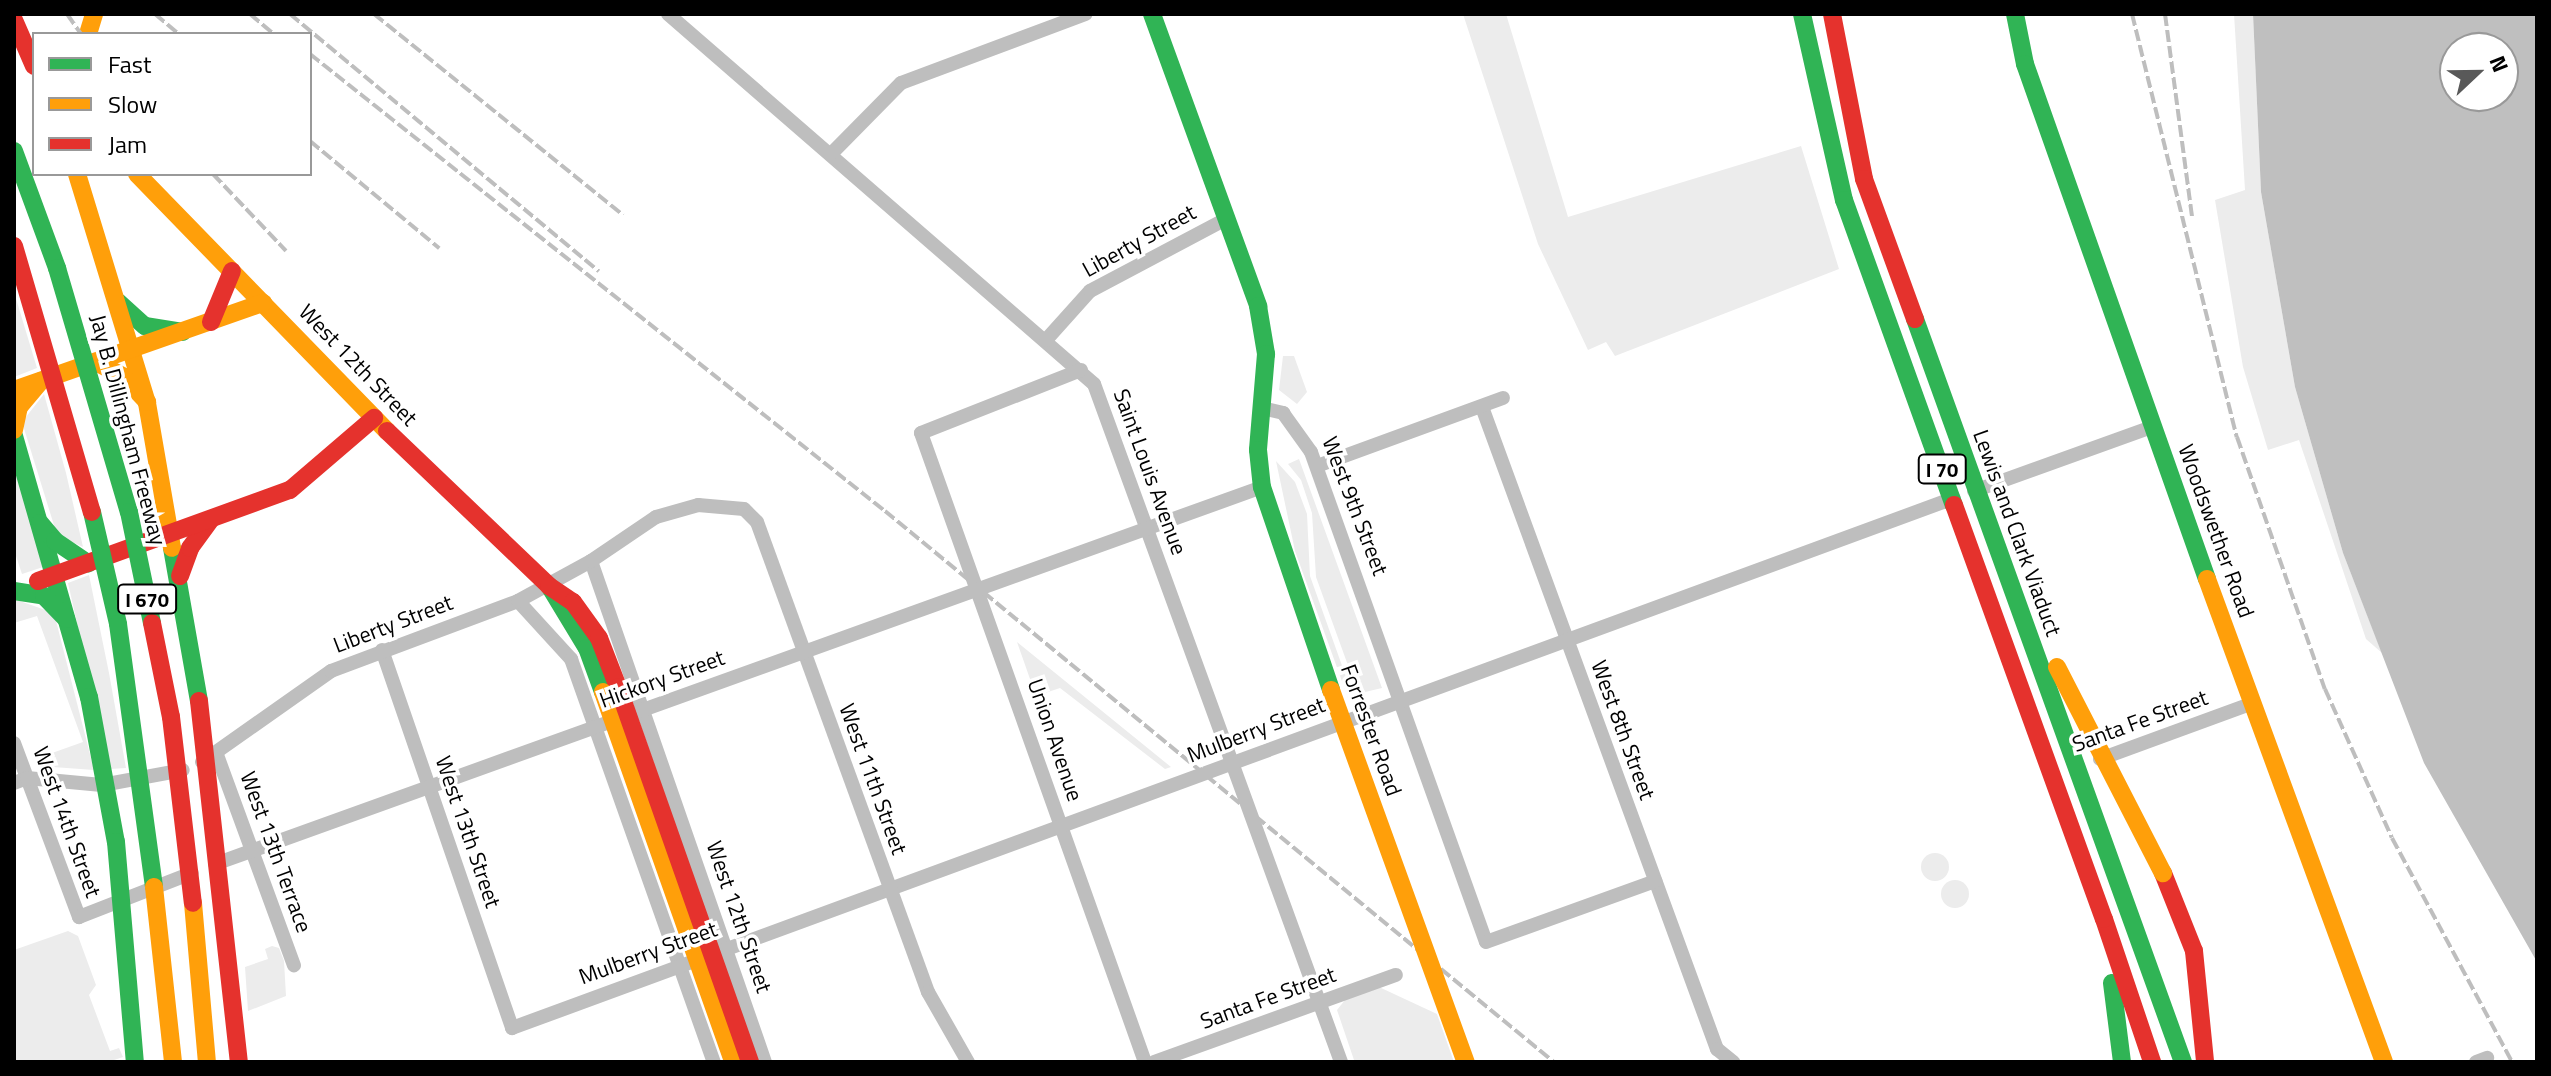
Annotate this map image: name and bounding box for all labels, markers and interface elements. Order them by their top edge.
legend [32,32,312,176]
north arrow [2439,32,2519,112]
text: Fast [108,46,151,82]
text: N [2481,50,2518,77]
text: Slow [108,86,157,122]
text: Jam [108,126,147,162]
street label: Liberty Street [1078,199,1200,283]
street label: West 12th Street [293,299,423,431]
street label: Jay B. Dillingham Freeway [84,312,172,548]
street label: Saint Louis Avenue [1108,385,1192,559]
street label: Lewis and Clark Viaduct [1967,426,2067,640]
street label: West 9th Street [1316,433,1394,579]
street label: Woodswether Road [2172,441,2260,621]
road number: I 70 [1916,453,1968,485]
road number: I 670 [117,583,177,615]
street label: Liberty Street [330,589,456,659]
street label: Hickory Street [596,644,728,714]
street label: West 8th Street [1586,657,1660,803]
street label: Forrester Road [1335,661,1407,799]
street label: Union Avenue [1022,675,1088,805]
street label: Santa Fe Street [2069,684,2211,758]
street label: Mulberry Street [1183,692,1329,768]
street label: West 11th Street [833,700,913,858]
street label: West 14th Street [27,743,107,901]
street label: West 13th Street [430,753,506,911]
street label: West 13th Terrace [235,768,317,936]
street label: West 12th Street [701,838,777,996]
street label: Mulberry Street [575,916,721,990]
street label: Santa Fe Street [1197,961,1339,1035]

